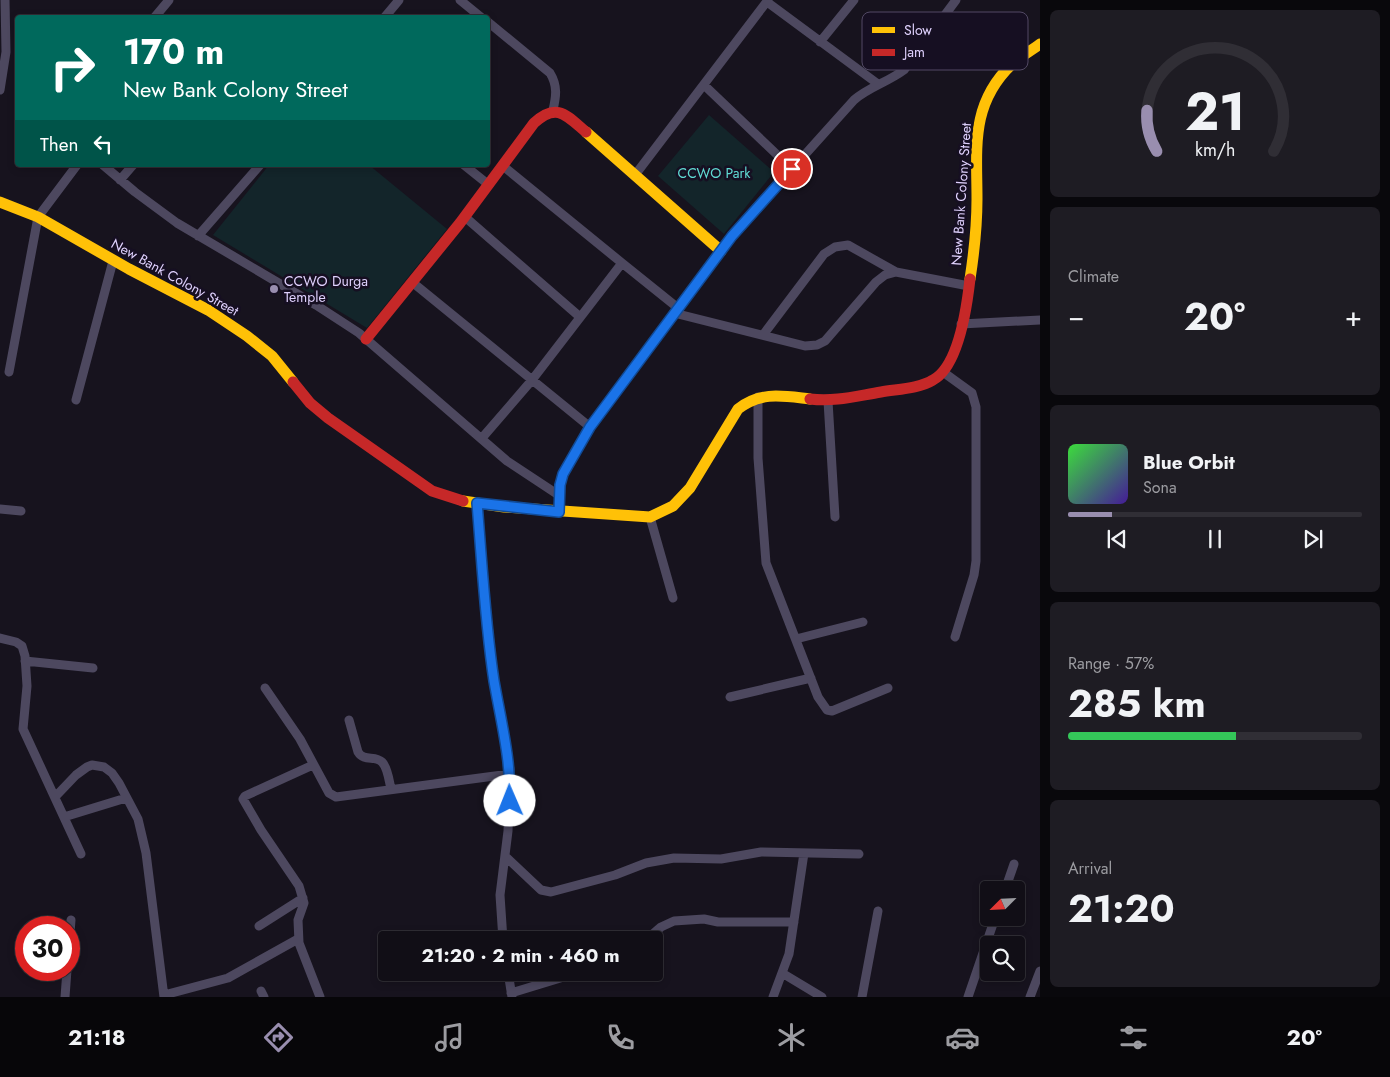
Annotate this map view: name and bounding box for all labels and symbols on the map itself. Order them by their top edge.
legend [862,12,1028,70]
text: Slow [904,20,932,40]
text: Jam [902,42,925,62]
street label: New Bank Colony Street [946,121,976,266]
pin [771,148,813,190]
park label: CCWO Park [678,163,751,183]
street label: New Bank Colony Street [108,234,243,321]
place label: CCWO Durga Temple [284,271,368,307]
marker: CCWO Durga Temple [268,283,280,295]
position arrow [483,774,535,826]
north arrow [980,881,1025,926]
speed limit sign: 30 [15,916,80,981]

